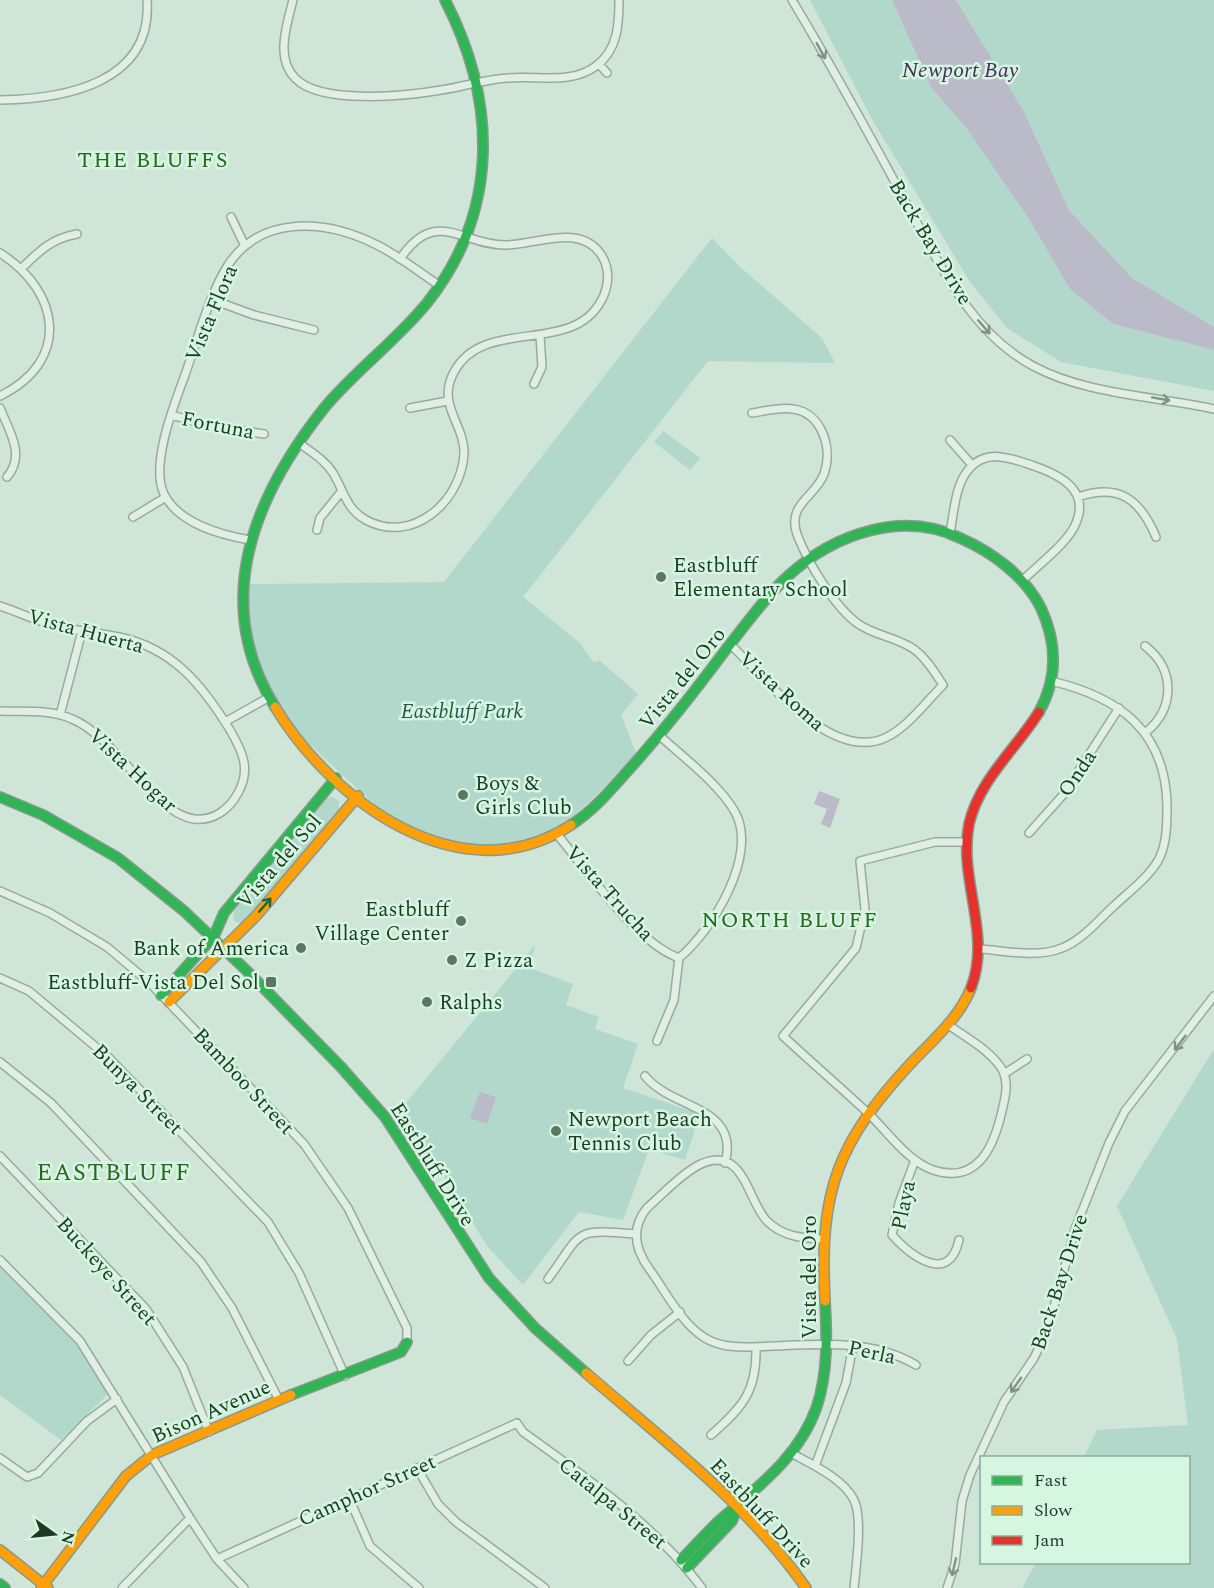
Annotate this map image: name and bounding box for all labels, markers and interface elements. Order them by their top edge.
one-way arrow [815,42,827,59]
water label: Newport Bay [902,54,1018,87]
district label: THE BLUFFS [77,144,229,177]
street label: Back Bay Drive [880,173,980,312]
street label: Vista Flora [177,259,247,367]
one-way arrow [978,319,991,335]
one-way arrow [1150,394,1170,405]
street label: Fortuna [179,403,258,449]
place label: Eastbluff Elementary School [673,550,848,606]
marker: Eastbluff Elementary School [654,570,668,584]
street label: Vista Huerta [24,601,148,663]
street label: Vista del Oro [631,620,734,737]
street label: Vista Roma [731,644,832,740]
park label: Eastbluff Park [401,696,523,728]
street label: Vista Hogar [80,721,184,821]
street label: Onda [1050,743,1106,804]
place label: Boys & Girls Club [475,768,572,824]
marker: Boys & Girls Club [456,788,470,802]
street label: Vista del Sol [230,807,330,916]
street label: Vista Trucha [557,838,662,950]
place label: Eastbluff Village Center [314,894,451,950]
one-way arrow [258,898,272,913]
district label: NORTH BLUFF [702,904,878,937]
marker: Eastbluff Village Center [454,914,468,928]
place label: Bank of America [133,933,290,965]
marker: Bank of America [294,941,308,955]
place label: Z Pizza [464,945,534,977]
marker: Z Pizza [445,953,459,967]
place label: Eastbluff-Vista Del Sol [47,967,259,999]
marker: Eastbluff-Vista Del Sol [264,975,278,989]
place label: Ralphs [439,987,503,1019]
marker: Ralphs [420,995,434,1009]
street label: Bamboo Street [185,1021,302,1143]
one-way arrow [1173,1035,1186,1051]
street label: Bunya Street [84,1037,190,1143]
street label: Eastbluff Drive [381,1096,483,1233]
place label: Newport Beach Tennis Club [568,1104,712,1160]
marker: Newport Beach Tennis Club [549,1124,563,1138]
district label: EASTBLUFF [36,1155,192,1191]
street label: Playa [883,1177,925,1233]
street label: Buckeye Street [48,1210,164,1334]
street label: Back Bay Drive [1023,1210,1097,1355]
street label: Vista del Oro [794,1215,826,1339]
street label: Perla [845,1332,899,1374]
street label: Bison Avenue [147,1371,276,1452]
one-way arrow [1009,1376,1021,1393]
street label: Camphor Street [293,1446,441,1536]
street label: Catalpa Street [551,1450,674,1558]
street label: Eastbluff Drive [701,1451,821,1576]
legend [980,1456,1190,1564]
text: Fast [1034,1467,1067,1494]
text: Slow [1034,1497,1073,1524]
north arrow [24,1504,84,1564]
text: Jam [1034,1527,1065,1554]
text: N [54,1528,81,1547]
one-way arrow [947,1557,959,1576]

